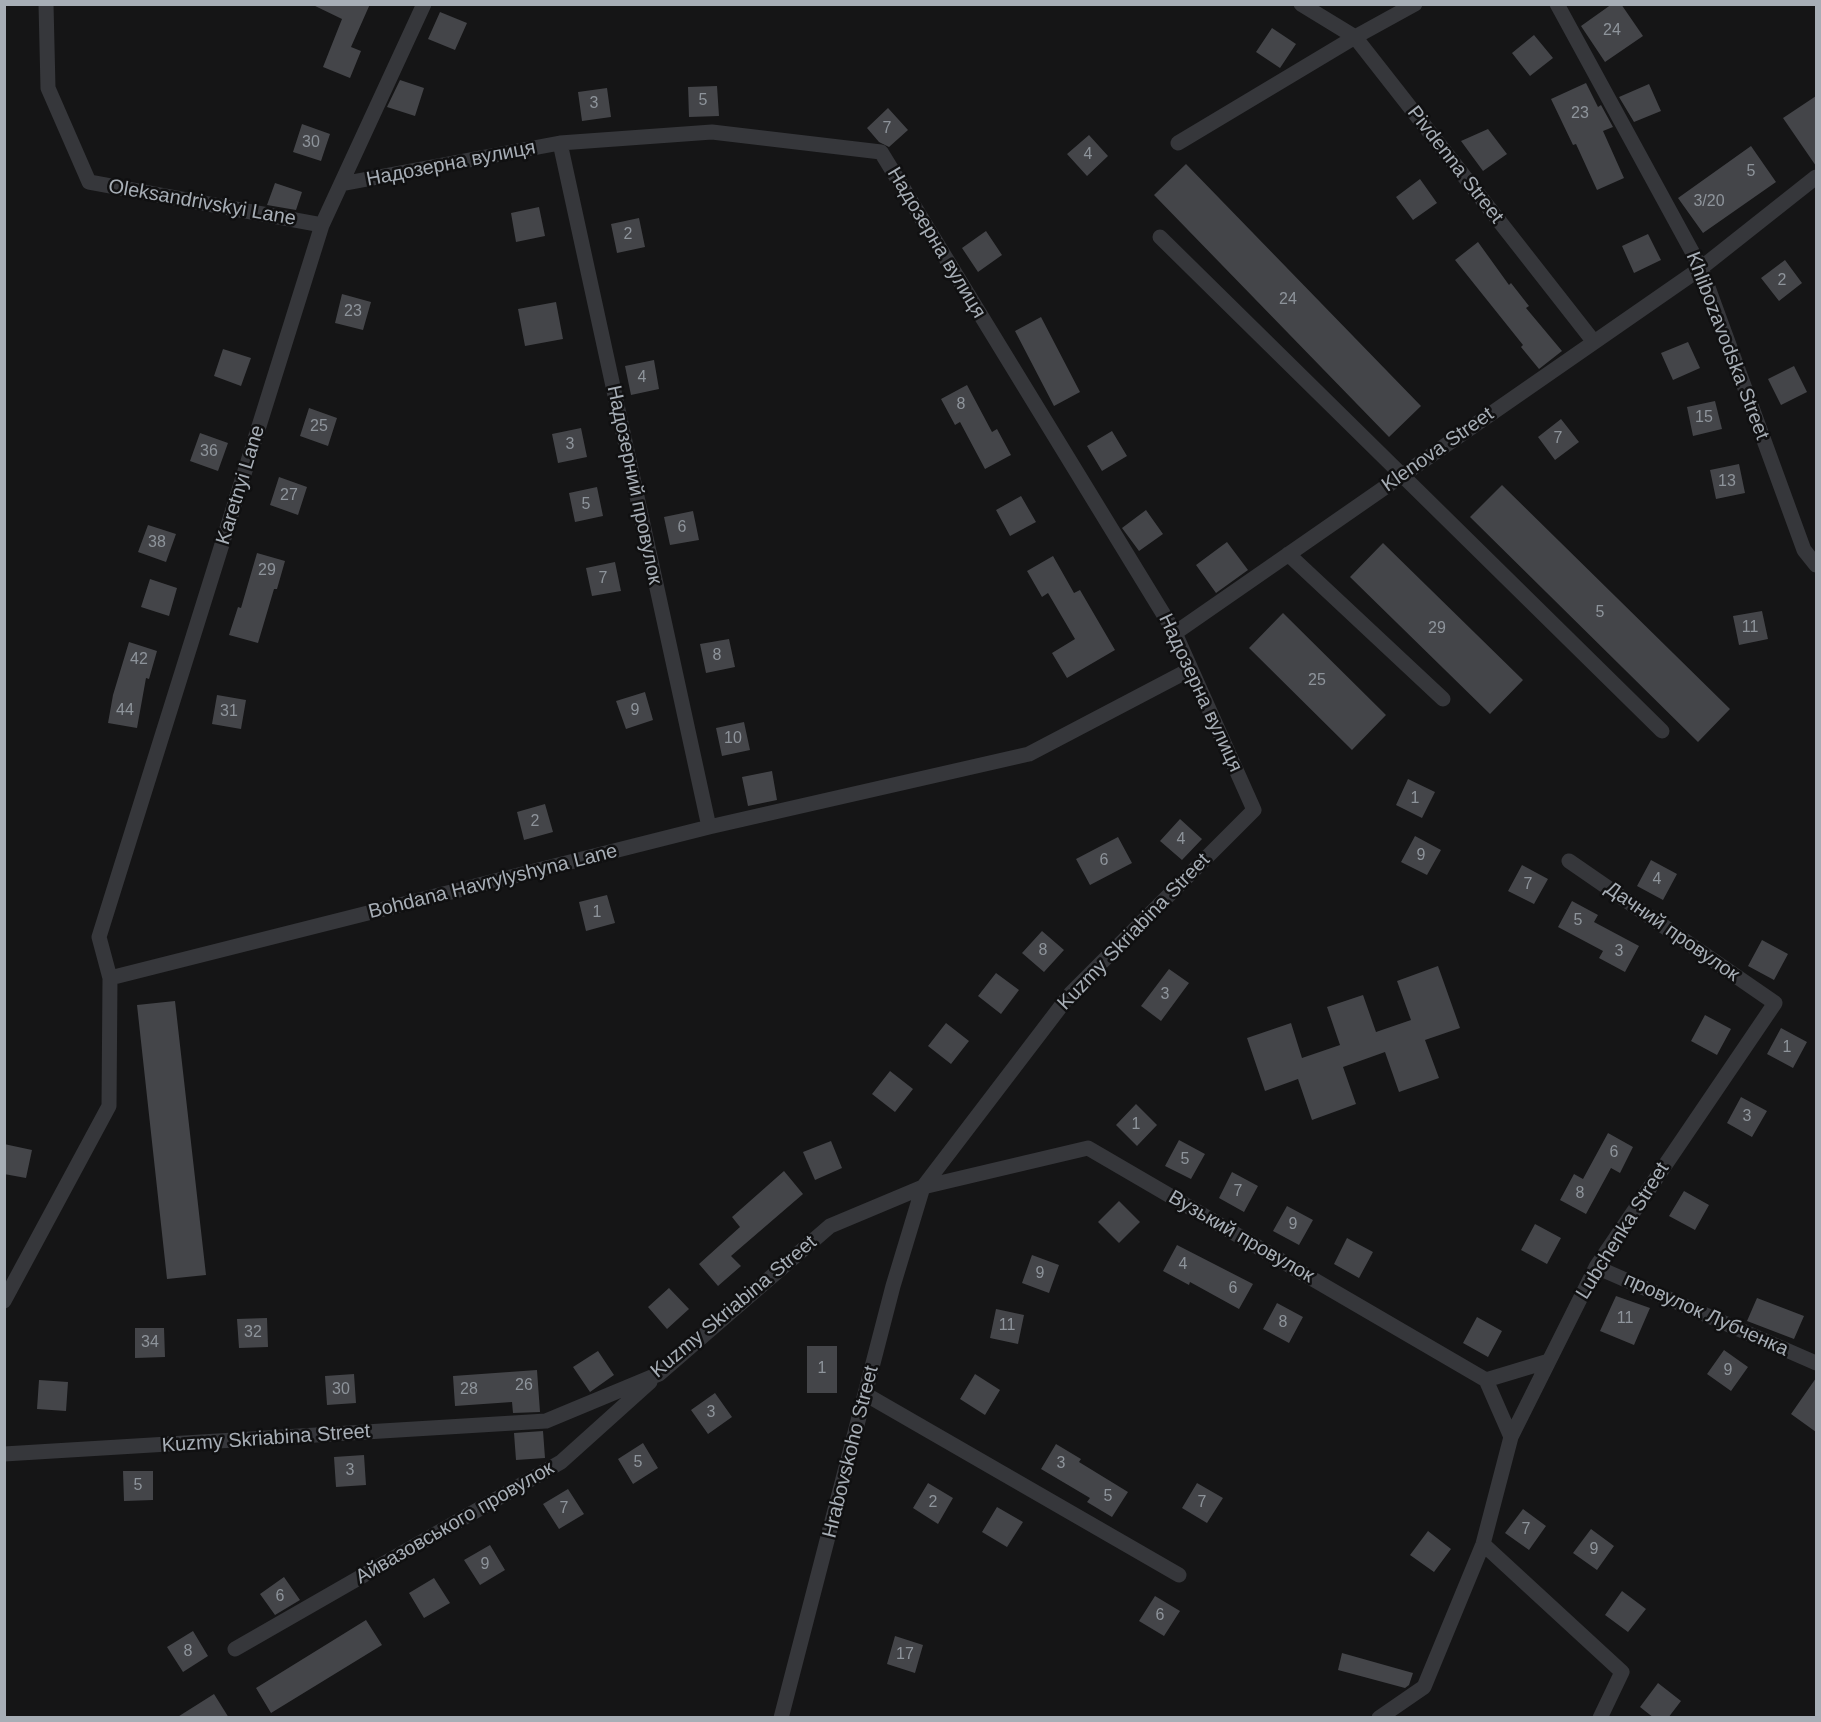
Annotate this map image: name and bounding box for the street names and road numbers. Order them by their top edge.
street label: Pivdenna Street [1402,102,1508,228]
street label: Надозерна вулиця [364,136,538,192]
street label: Надозерна вулиця [881,163,991,323]
street label: Oleksandrivskyi Lane [106,175,298,231]
street label: Khlibozavodska Street [1680,249,1774,443]
street label: Надозерний провулок [601,383,667,587]
street label: Klenova Street [1377,403,1499,497]
street label: Karetnyi Lane [211,422,271,548]
street label: Надозерна вулиця [1153,610,1247,776]
street label: Bohdana Havrylyshyna Lane [366,839,620,925]
street label: Kuzmy Skriabina Street [1053,849,1215,1015]
street label: Дачний провулок [1600,877,1744,987]
street label: Lubchenka Street [1571,1158,1675,1304]
street label: Вузький провулок [1164,1186,1318,1288]
street label: Kuzmy Skriabina Street [646,1231,822,1383]
street label: провулок Лубченка [1620,1268,1792,1362]
street label: Hrabovskoho Street [818,1363,884,1541]
street label: Kuzmy Skriabina Street [161,1420,371,1458]
street label: Айвазовського провулок [352,1456,558,1590]

